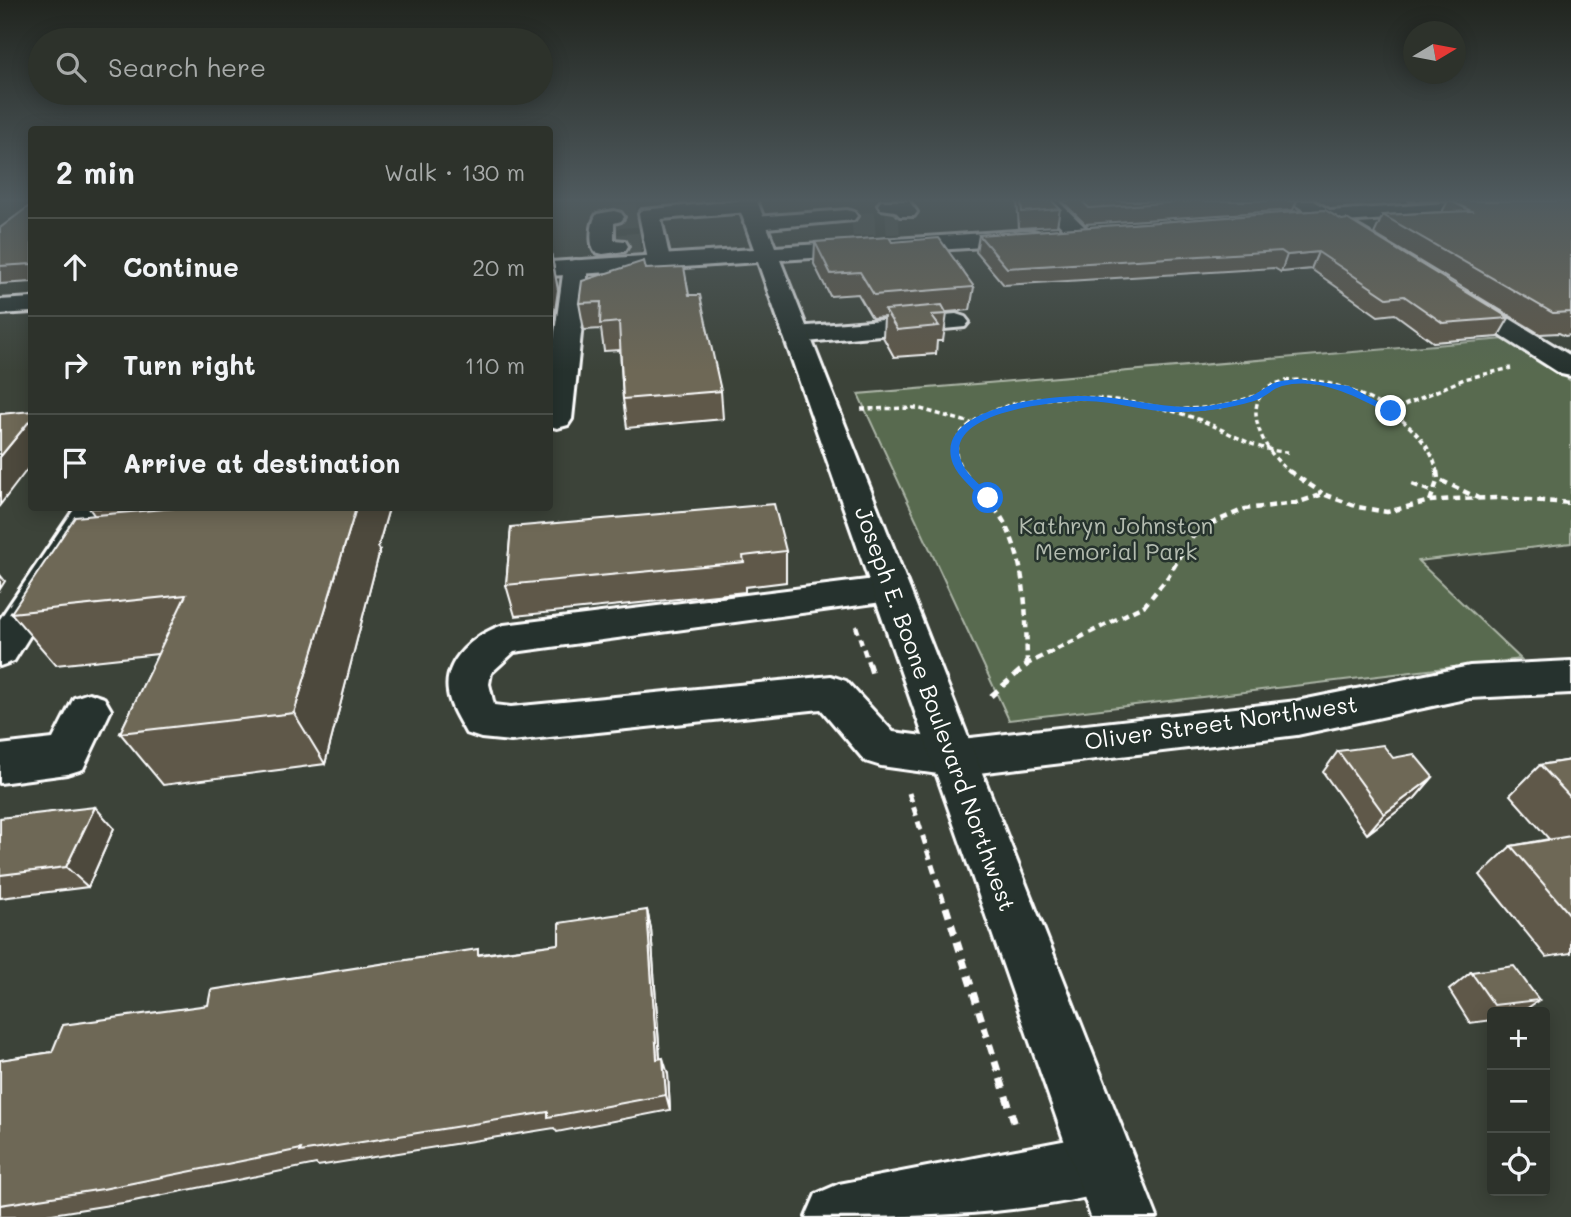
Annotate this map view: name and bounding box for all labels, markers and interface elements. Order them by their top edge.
north arrow [1403,21,1466,84]
search box [28,28,553,105]
icon: search [52,48,90,86]
text: Search here [108,50,266,84]
text: 2 min [56,152,135,192]
text: Walk · 130 m [384,157,525,187]
icon: ahead [56,248,94,286]
text: Continue [123,250,239,284]
text: 20 m [472,252,525,282]
icon: right [56,346,94,384]
text: Turn right [123,348,256,382]
text: 110 m [465,350,525,380]
route end [1375,395,1406,426]
icon: arrive [56,444,94,482]
text: Arrive at destination [123,446,400,480]
route start [972,482,1003,513]
street label: Joseph E. Boone Boulevard Northwest [849,502,1023,915]
park label: Kathryn Johnston Memorial Park [1019,510,1213,566]
street label: Oliver Street Northwest [1082,688,1359,756]
map controls [1487,1007,1550,1196]
button: + [1487,1007,1550,1070]
button: − [1487,1070,1550,1133]
button: locate [1487,1133,1550,1196]

